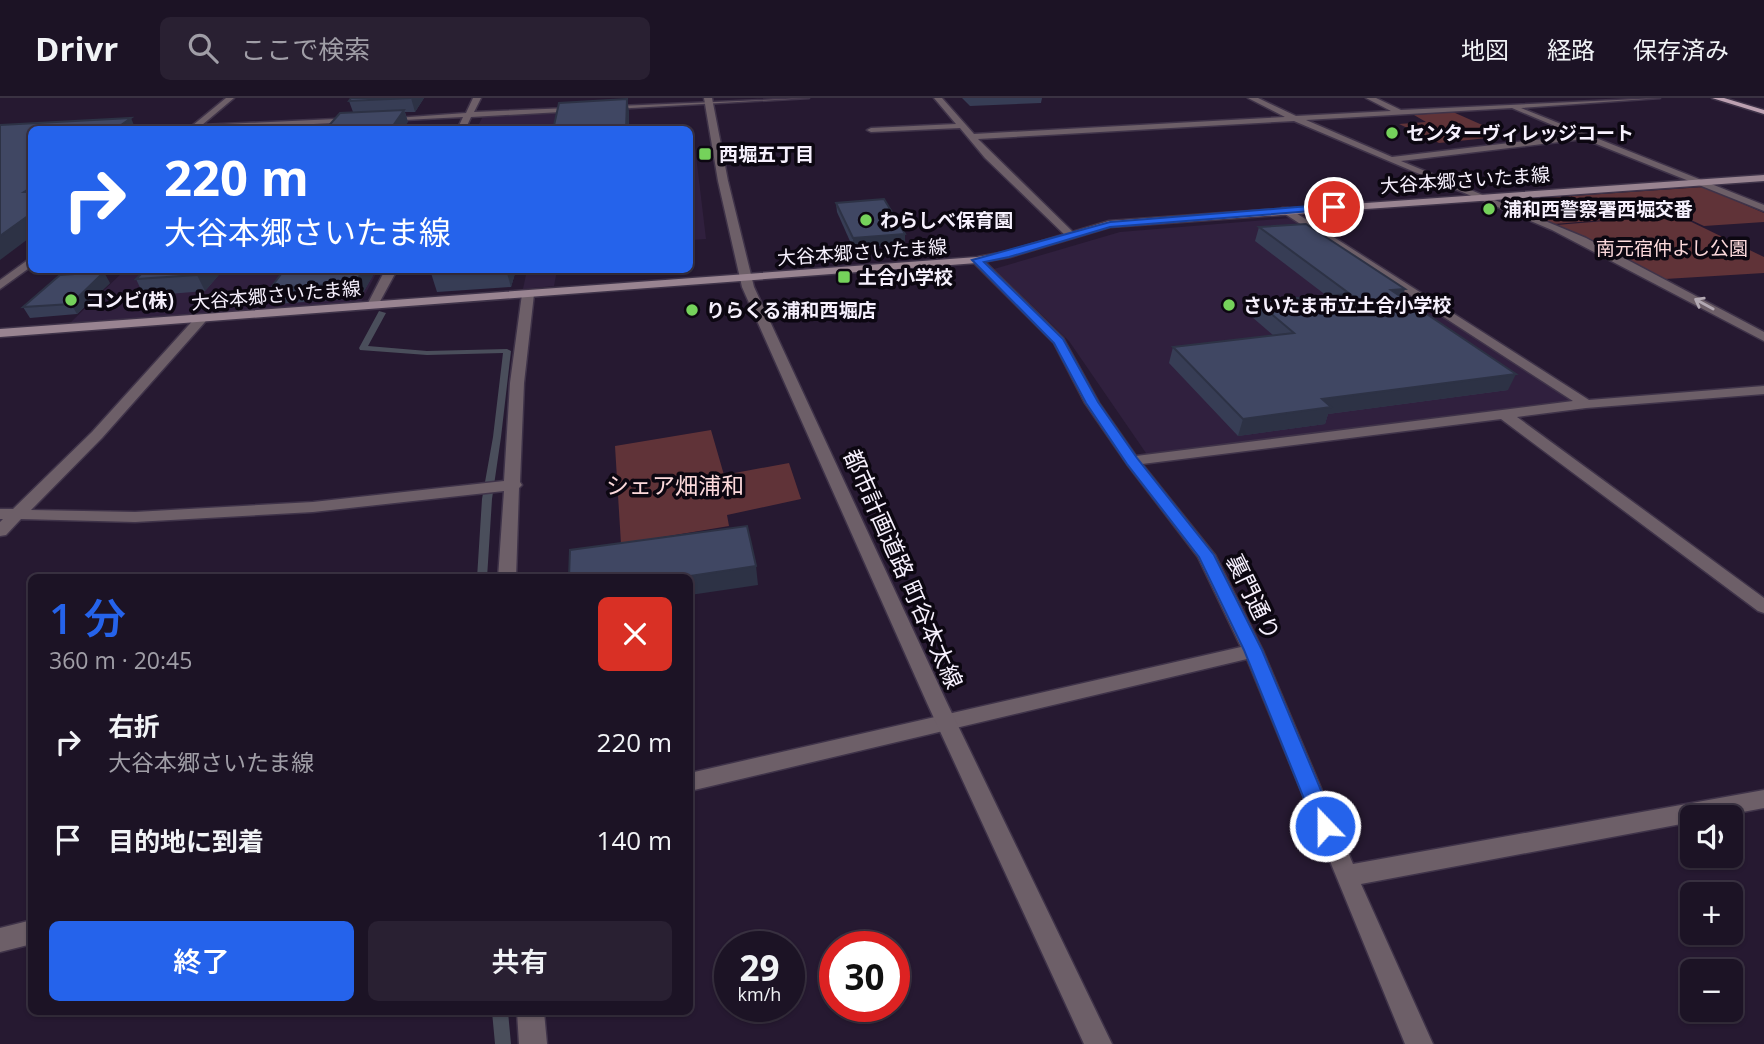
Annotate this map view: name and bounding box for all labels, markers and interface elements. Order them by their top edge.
search box [160,17,650,80]
text: Drivr [35,26,118,71]
icon: search [184,29,222,67]
text: ここで検索 [240,31,370,67]
text: 地図 [1461,33,1509,66]
text: 経路 [1547,33,1595,66]
text: 保存済み [1633,33,1729,66]
place label: センターヴィレッジコート [1406,120,1634,146]
marker: センターヴィレッジコート [1384,125,1400,141]
place label: 西堀五丁目 [719,141,814,167]
text: 220 m [164,144,309,210]
marker: 西堀五丁目 [697,146,713,162]
icon: right [49,154,140,245]
street label: 大谷本郷さいたま線 [1379,161,1551,199]
pin [1304,177,1364,237]
icon: arrive [1315,188,1353,226]
place label: 浦和西警察署西堀交番 [1503,196,1693,222]
marker: 浦和西警察署西堀交番 [1481,201,1497,217]
place label: わらしべ保育園 [880,207,1013,233]
text: 大谷本郷さいたま線 [164,210,451,253]
marker: わらしべ保育園 [858,212,874,228]
street label: 大谷本郷さいたま線 [776,233,948,271]
park label: 南元宿仲よし公園 [1596,235,1748,261]
place label: 土合小学校 [858,264,953,290]
marker: 土合小学校 [836,269,852,285]
street label: 大谷本郷さいたま線 [190,275,362,315]
place label: コンビ(株) [85,287,174,313]
marker: コンビ(株) [63,292,79,308]
place label: さいたま市立土合小学校 [1243,292,1451,318]
place label: りらくる浦和西堀店 [706,297,877,323]
marker: さいたま市立土合小学校 [1221,297,1237,313]
one-way arrow [1695,297,1715,311]
marker: りらくる浦和西堀店 [684,302,700,318]
street label: 都市計画道路 町谷本太線 [837,444,971,693]
park label: シェア畑浦和 [606,469,744,501]
street label: 裏門通り [1219,548,1288,645]
text: 1 分 [49,589,126,646]
button: close [598,597,672,671]
text: 360 m · 20:45 [49,644,192,676]
text: 右折 [108,708,160,744]
icon: right [49,723,87,761]
text: 220 m [597,724,672,760]
text: 大谷本郷さいたま線 [108,746,314,778]
position arrow [1288,789,1362,863]
map controls [1680,805,1743,1022]
button: sound [1680,805,1743,868]
icon: arrive [49,821,87,859]
text: 140 m [597,822,672,858]
text: 目的地に到着 [108,823,264,859]
button: + [1680,882,1743,945]
button: 終了 [49,921,354,1001]
button: 共有 [368,921,672,1001]
speed limit sign: 30 [819,931,910,1022]
text: 29 [739,944,780,991]
button: − [1680,959,1743,1022]
text: km/h [738,982,781,1006]

